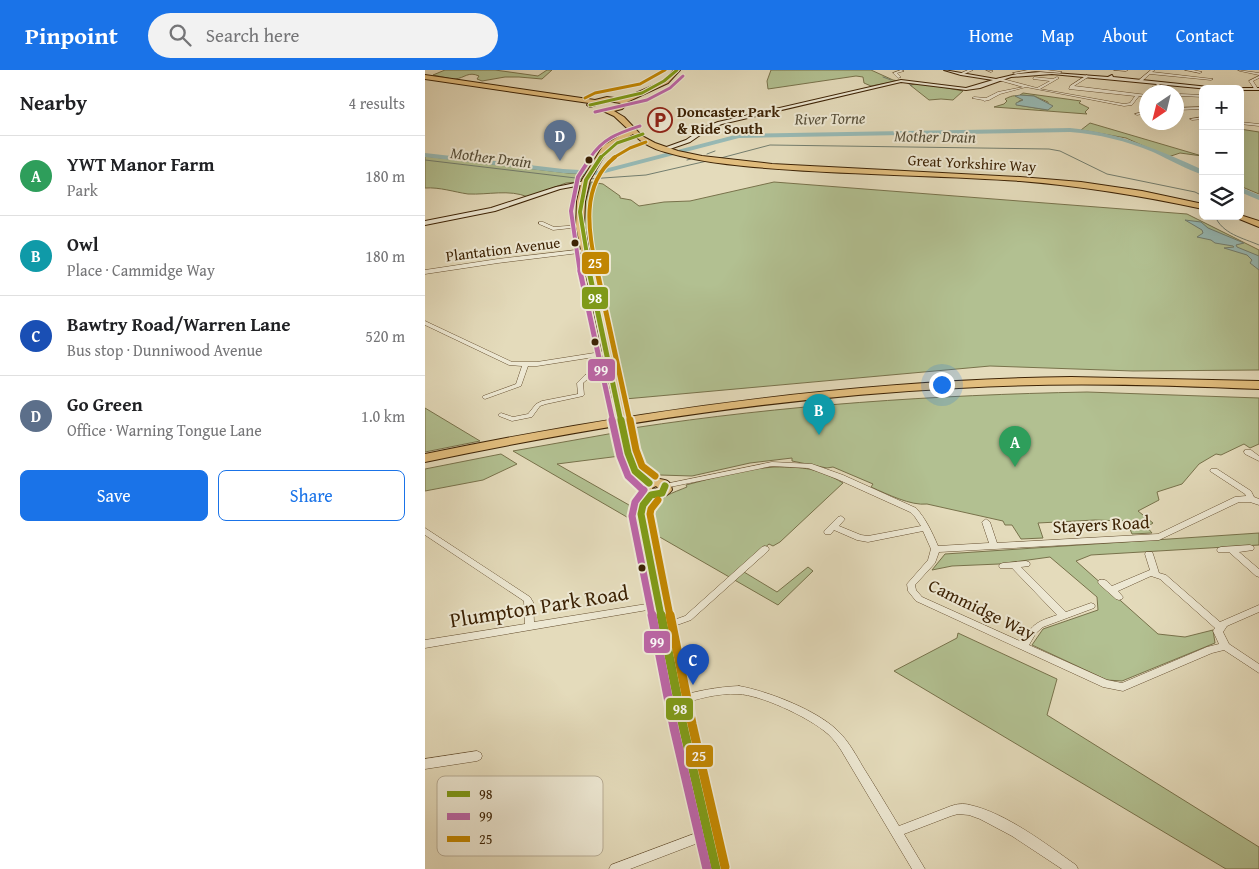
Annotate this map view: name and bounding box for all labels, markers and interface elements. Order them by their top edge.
search box [148,13,498,58]
text: Pinpoint [25,18,118,53]
icon: search [166,21,194,49]
text: Search here [206,21,299,49]
text: Home [969,22,1013,49]
text: Map [1041,22,1074,49]
text: About [1102,22,1148,49]
text: Contact [1176,22,1234,49]
north arrow [1139,85,1184,130]
map controls [1199,85,1244,220]
button: + [1199,85,1244,130]
text: Nearby [20,87,87,118]
text: 4 results [348,91,405,115]
place label: Doncaster Park & Ride South [677,101,780,139]
water label: River Torne [793,105,866,131]
parking icon: Doncaster Park & Ride South [647,107,673,133]
pin: D [544,120,576,161]
water label: Mother Drain [894,123,976,149]
button: − [1199,130,1244,175]
water label: Mother Drain [449,140,533,174]
street label: Great Yorkshire Way [907,149,1037,177]
text: YWT Manor Farm [67,150,214,178]
unlabelled marker [584,155,594,165]
text: A [31,164,41,188]
text: 180 m [365,164,405,188]
button: layers [1199,175,1244,220]
text: Park [67,178,98,202]
text: Owl [67,230,99,258]
street label: Plantation Avenue [445,232,561,266]
unlabelled marker [570,238,580,248]
text: B [31,244,41,268]
text: 180 m [365,244,405,268]
line badge: 25 [581,251,610,275]
text: 25 [588,253,602,273]
text: Place · Cammidge Way [67,258,215,282]
line badge: 98 [581,286,609,310]
text: 98 [588,288,602,308]
text: Bawtry Road/Warren Lane [67,310,291,338]
text: C [31,324,41,348]
text: 520 m [365,324,405,348]
unlabelled marker [590,337,600,347]
text: Bus stop · Dunniwood Avenue [67,338,263,362]
line badge: 99 [587,358,616,382]
text: 99 [594,360,608,380]
your location [929,372,955,398]
text: Go Green [67,390,143,418]
pin: B [803,394,835,435]
text: D [31,404,41,428]
text: 1.0 km [361,404,405,428]
text: Office · Warning Tongue Lane [67,418,262,442]
pin: A [999,426,1031,467]
button: Save [20,470,208,521]
button: Share [218,470,405,521]
street label: Stayers Road [1052,508,1150,540]
unlabelled marker [637,563,647,573]
street label: Cammidge Way [924,571,1040,647]
street label: Plumpton Park Road [447,576,631,635]
line badge: 99 [643,630,671,654]
text: 99 [650,632,664,652]
pin: C [677,644,709,685]
line badge: 98 [665,697,694,721]
text: 98 [673,699,687,719]
line badge: 25 [685,744,714,768]
text: 25 [692,746,706,766]
legend [437,776,603,856]
text: 98 [479,784,493,804]
text: 99 [479,806,493,826]
text: 25 [479,829,492,849]

